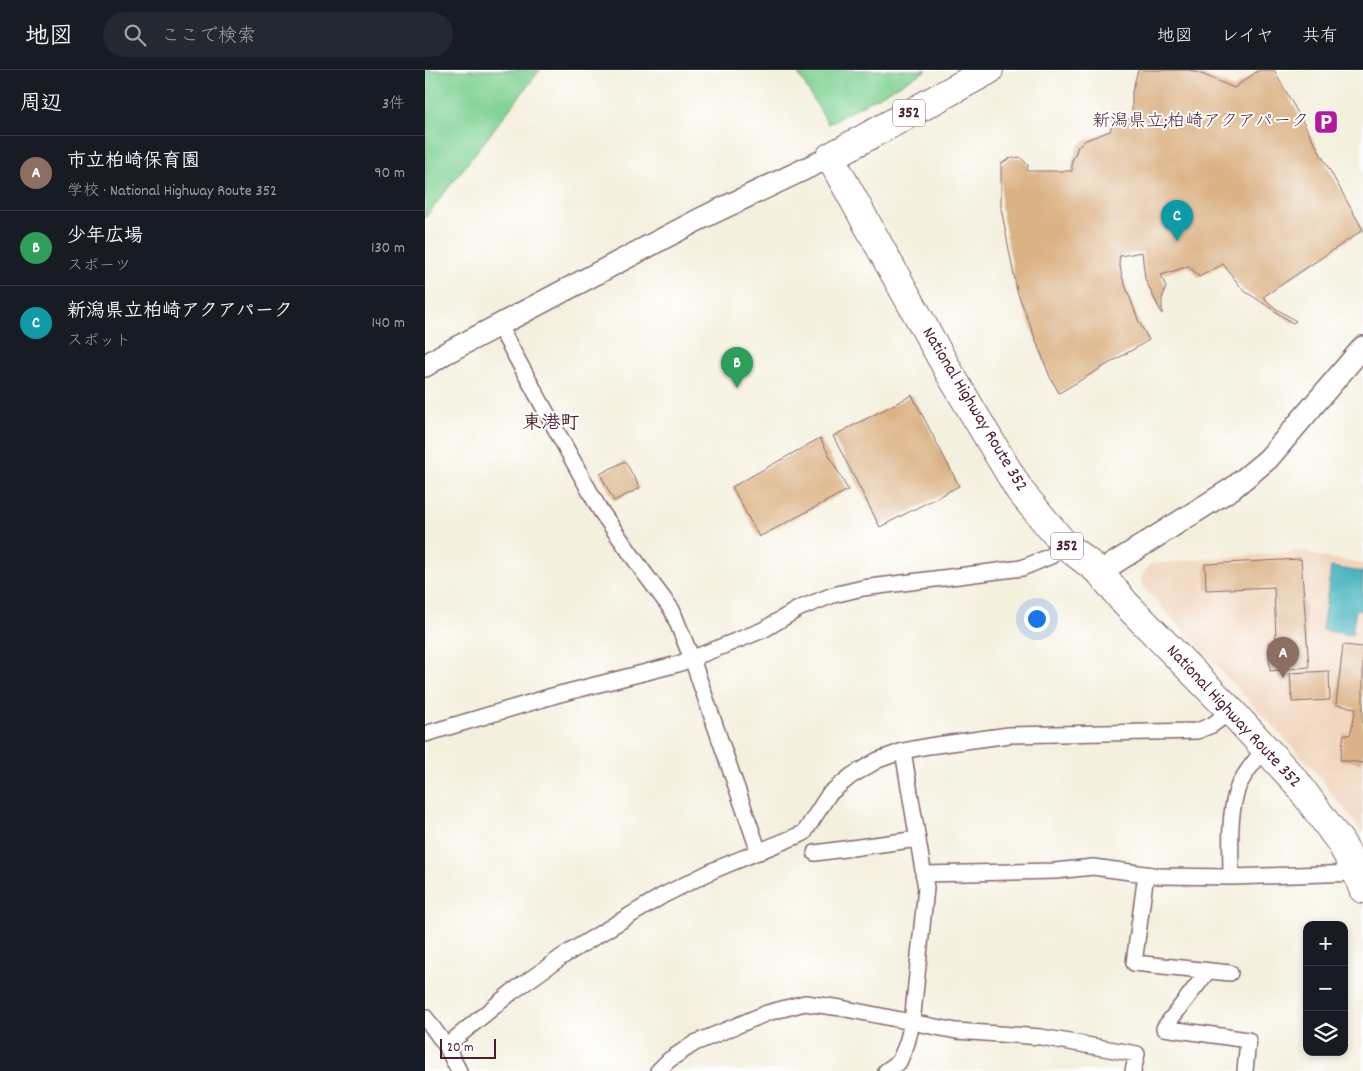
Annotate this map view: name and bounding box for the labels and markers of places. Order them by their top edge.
parking icon: 新潟県立;柏崎アクアパーク [1313,109,1339,135]
place label: 新潟県立;柏崎アクアパーク [1092,110,1309,135]
pin: C [1161,200,1193,241]
pin: B [721,347,753,388]
pin: A [1267,637,1299,678]

